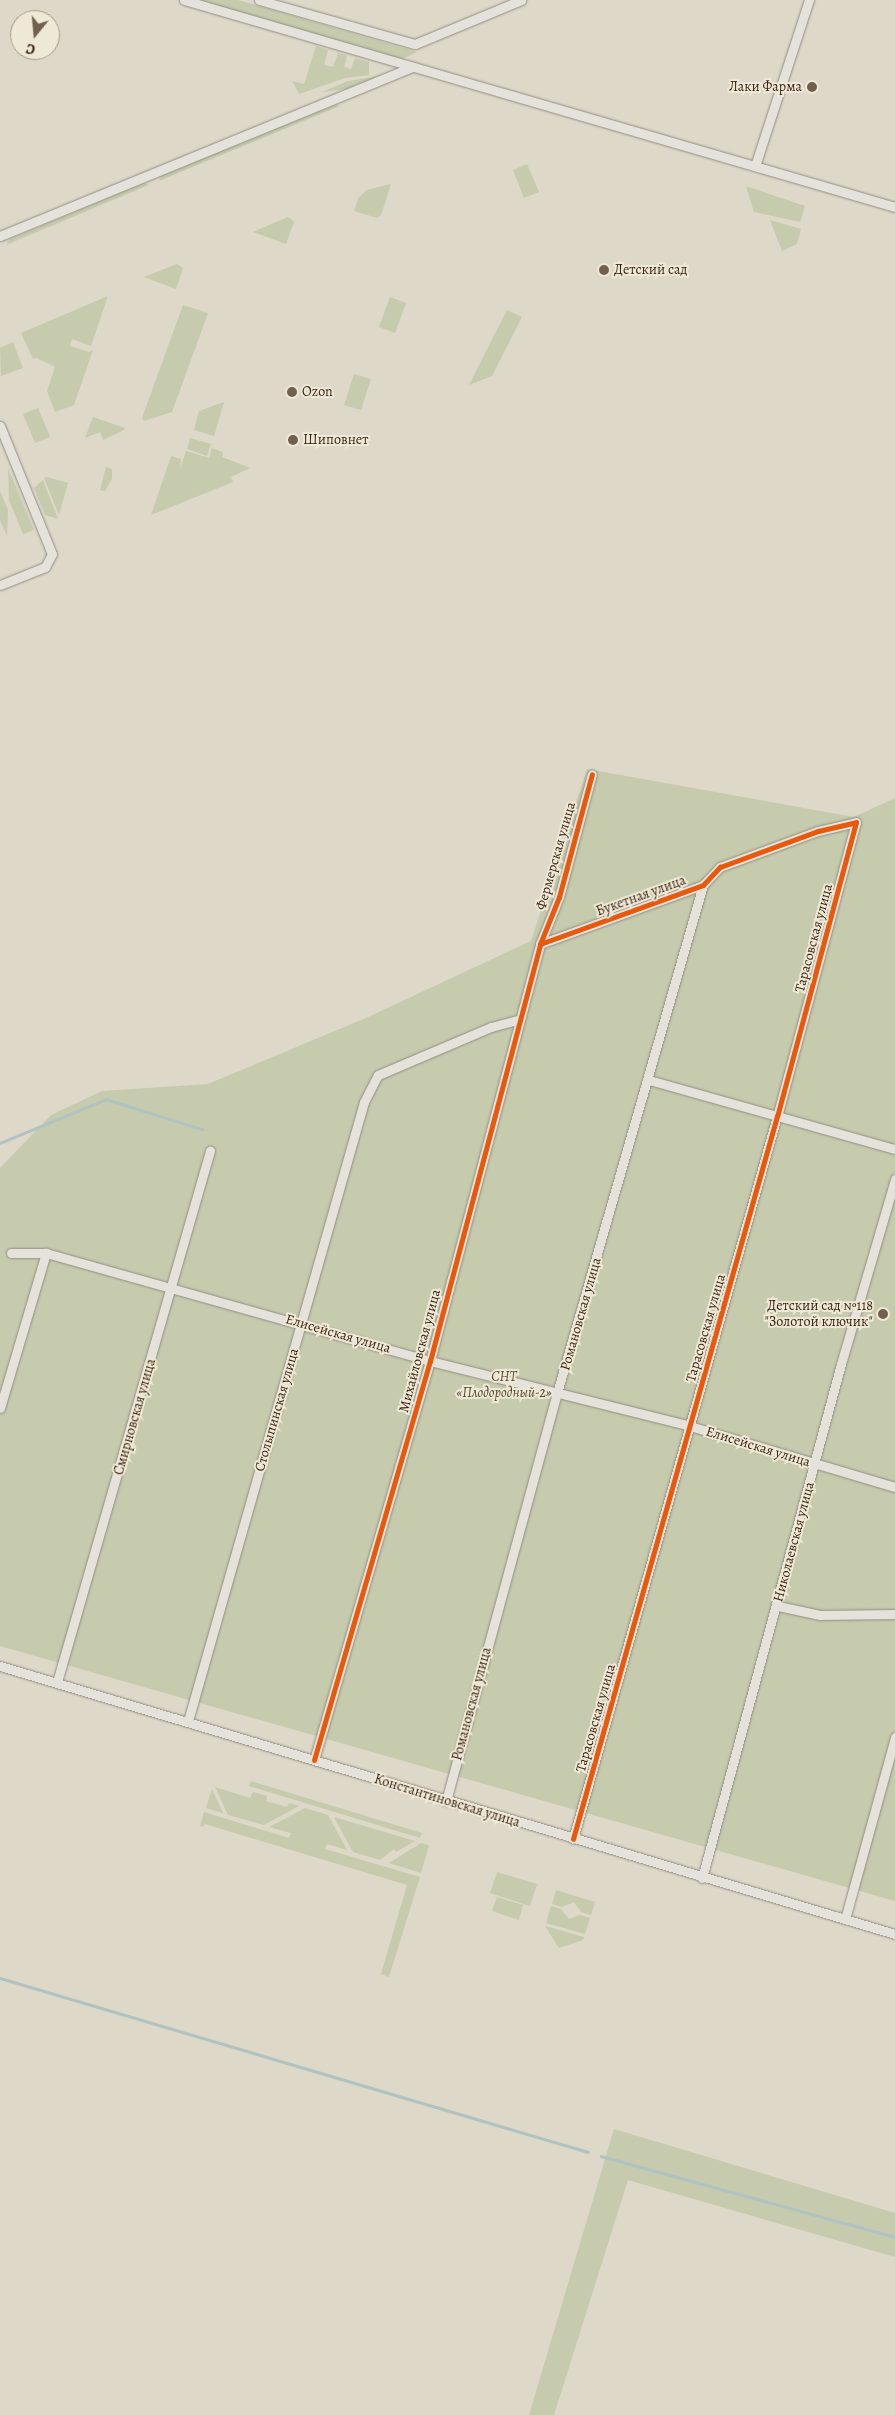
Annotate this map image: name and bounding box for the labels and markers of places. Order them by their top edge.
place label: Лаки Фарма [729,79,802,95]
marker: Лаки Фарма [806,81,818,93]
place label: Детский сад [614,262,687,278]
marker: Детский сад [598,264,610,276]
place label: Ozon [302,384,333,400]
marker: Ozon [286,386,298,398]
place label: Шиповнет [303,432,368,448]
marker: Шиповнет [287,434,299,446]
place label: Детский сад №118 "Золотой ключик" [765,1298,873,1330]
marker: Детский сад №118 "Золотой ключик" [877,1308,889,1320]

